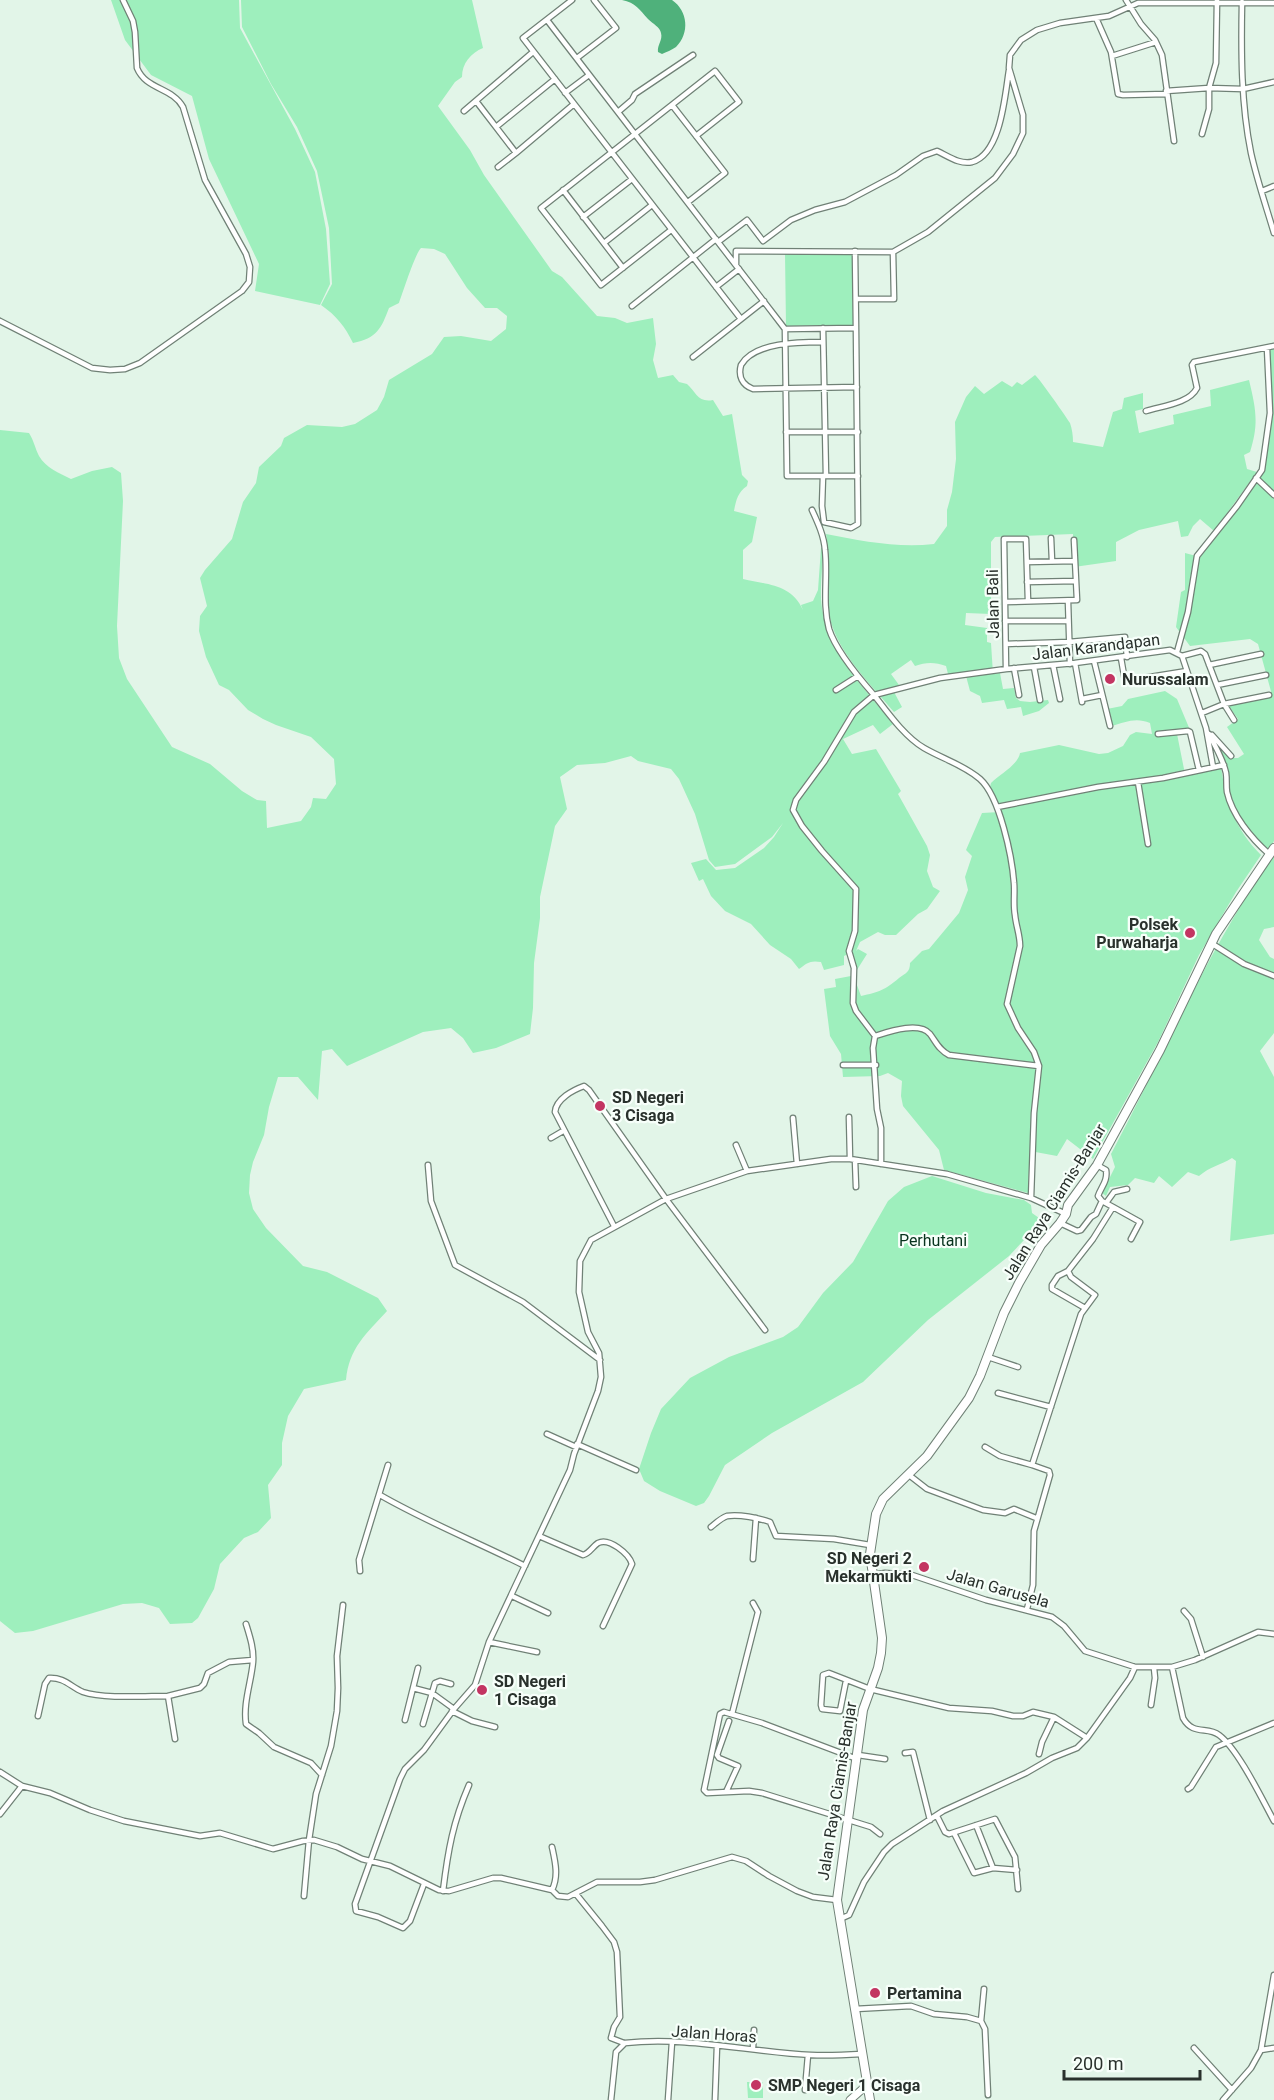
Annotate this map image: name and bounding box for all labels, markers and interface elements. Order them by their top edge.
street label: Jalan Bali [983,569,1003,639]
street label: Jalan Karandapan [1031,630,1161,664]
place label: Nurussalam [1122,670,1209,689]
marker: Nurussalam [1103,672,1117,686]
place label: Polsek Purwaharja [1096,915,1178,952]
marker: Polsek Purwaharja [1183,926,1197,940]
place label: SD Negeri 3 Cisaga [612,1088,684,1125]
marker: SD Negeri 3 Cisaga [593,1099,607,1113]
street label: Jalan Raya Ciamis-Banjar [998,1120,1110,1284]
park label: Perhutani [899,1231,967,1250]
place label: SD Negeri 2 Mekarmukti [825,1549,912,1586]
marker: SD Negeri 2 Mekarmukti [917,1560,931,1574]
street label: Jalan Garusela [944,1564,1052,1612]
place label: SD Negeri 1 Cisaga [494,1672,566,1709]
marker: SD Negeri 1 Cisaga [475,1683,489,1697]
street label: Jalan Raya Ciamis-Banjar [813,1700,861,1882]
place label: Pertamina [887,1984,962,2003]
marker: Pertamina [868,1986,882,2000]
street label: Jalan Horas [671,2022,757,2046]
scale bar [1064,2043,1200,2081]
text: 200 m [1073,2053,1124,2074]
place label: SMP Negeri 1 Cisaga [768,2076,921,2095]
marker: SMP Negeri 1 Cisaga [749,2078,763,2092]

